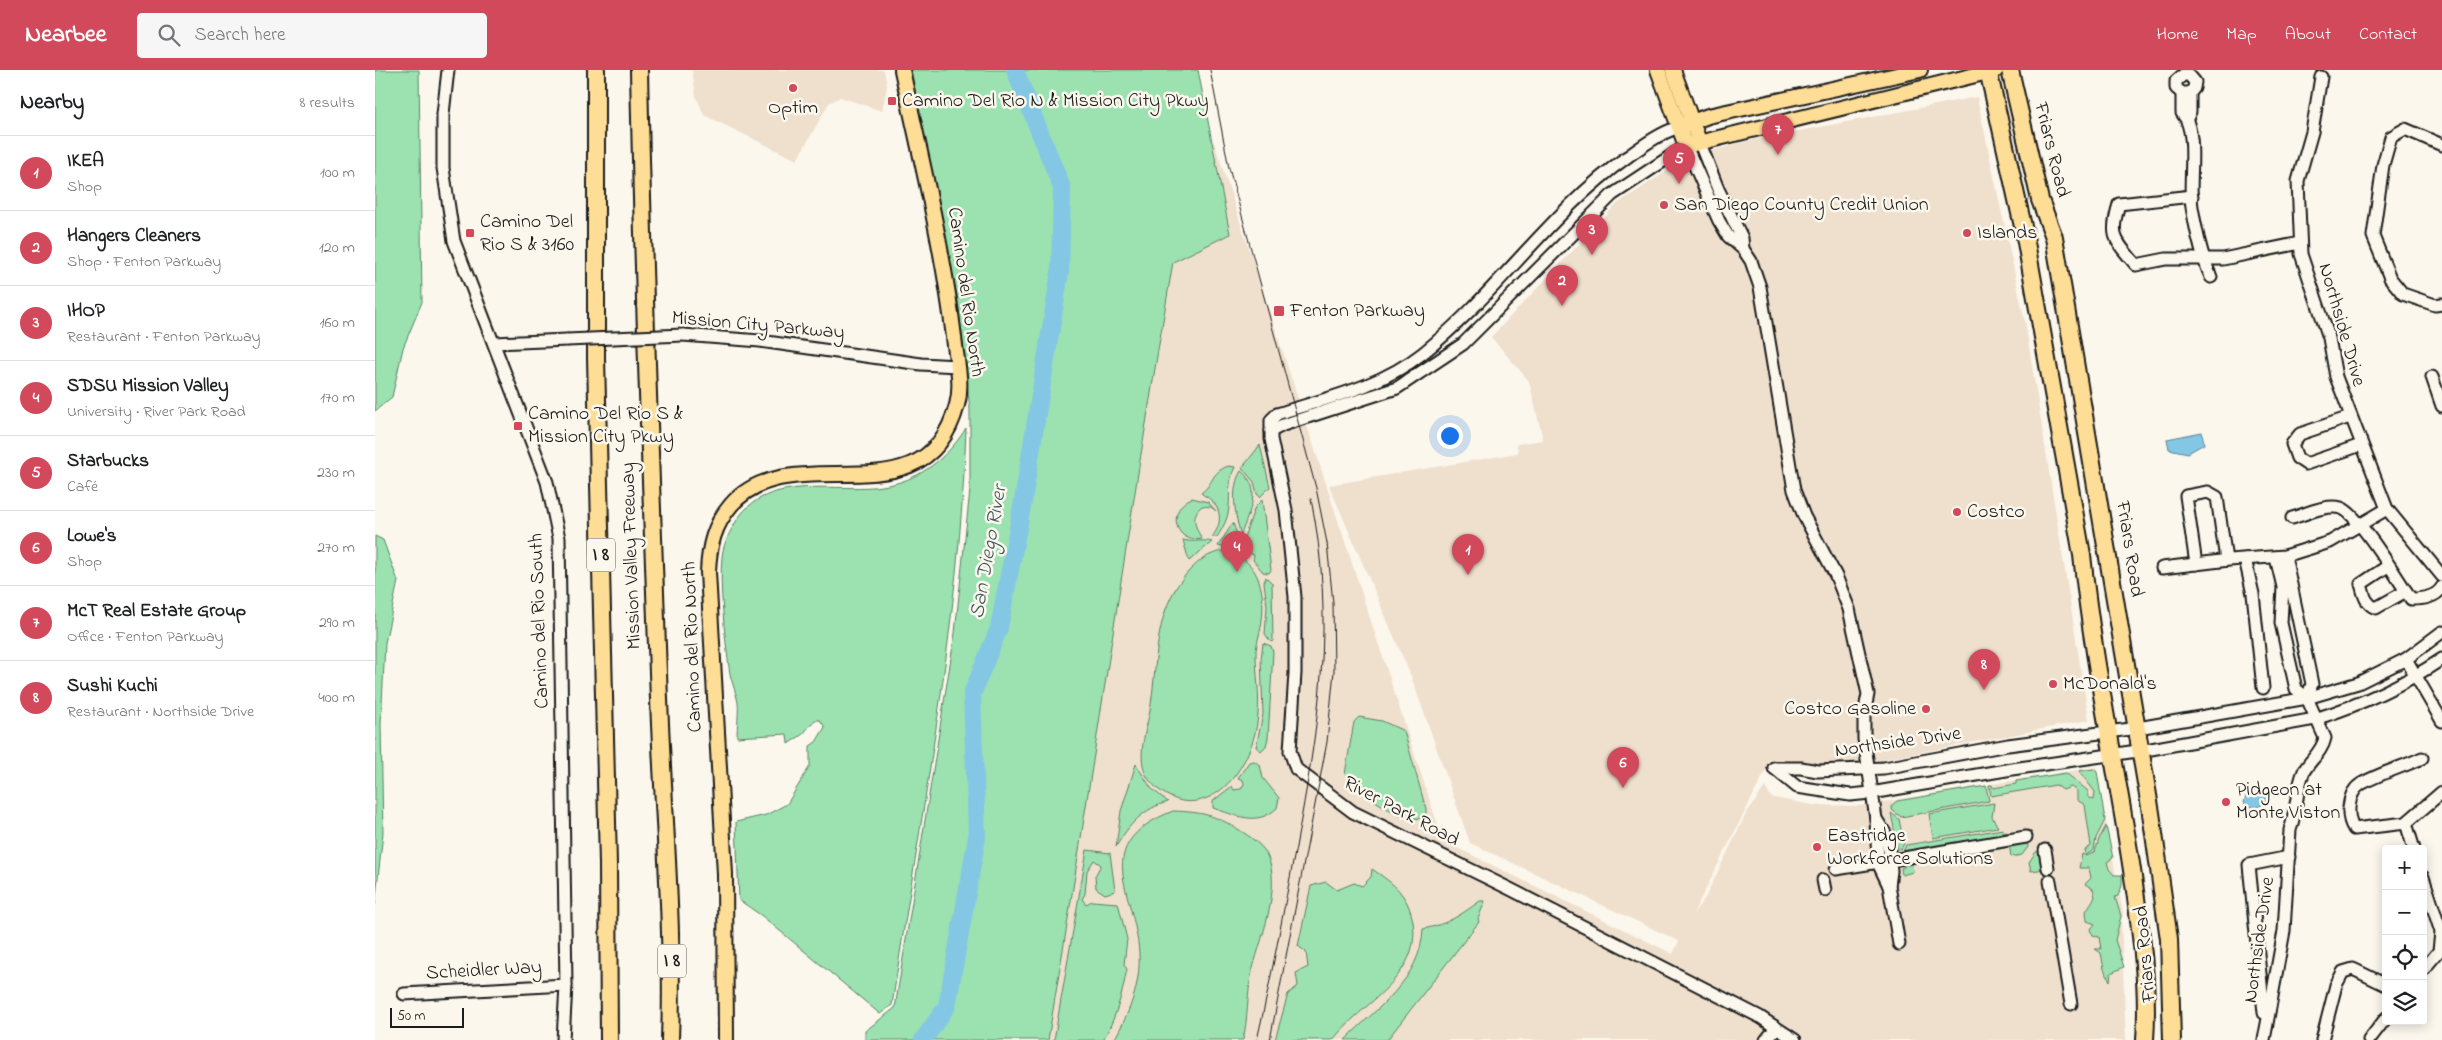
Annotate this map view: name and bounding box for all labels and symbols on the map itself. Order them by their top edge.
marker: Optim [787,82,799,94]
place label: Camino Del Rio N & Mission City Pkwy [902,87,1209,116]
place label: Optim [768,94,818,123]
marker: Camino Del Rio N & Mission City Pkwy [886,95,898,107]
street label: Friars Road [2025,99,2077,200]
pin: 7 [1762,114,1794,155]
pin: 5 [1663,143,1695,184]
place label: San Diego County Credit Union [1674,191,1929,221]
marker: San Diego County Credit Union [1658,199,1670,211]
street label: Camino del Rio North [939,205,991,379]
place label: Camino Del Rio S & 3160 [480,208,574,260]
pin: 3 [1576,214,1608,255]
place label: Islands [1977,219,2037,248]
marker: Camino Del Rio S & 3160 [464,227,476,239]
marker: Islands [1961,227,1973,239]
street label: Northside Drive [2310,260,2372,390]
pin: 2 [1546,265,1578,306]
place label: Fenton Parkway [1289,297,1425,326]
street label: Mission City Parkway [670,304,846,348]
marker: Fenton Parkway [1272,304,1286,318]
place label: Camino Del Rio S & Mission City Pkwy [528,400,683,452]
marker: Camino Del Rio S & Mission City Pkwy [512,420,524,432]
your location [1437,423,1463,449]
street label: Mission Valley Freeway [614,462,650,650]
water label: San Diego River [963,481,1017,621]
place label: Costco [1967,498,2025,527]
street label: Friars Road [2107,498,2151,599]
marker: Costco [1951,506,1963,518]
pin: 4 [1221,531,1253,572]
street label: Camino del Rio South [522,533,558,709]
pin: 1 [1452,534,1484,575]
road number: I 8 [587,538,615,572]
street label: Camino del Rio North [676,561,710,733]
pin: 8 [1968,649,2000,690]
place label: McDonald's [2063,670,2157,699]
marker: McDonald's [2047,678,2059,690]
place label: Costco Gasoline [1784,695,1916,724]
marker: Costco Gasoline [1920,703,1932,715]
street label: Northside Drive [1833,720,1963,766]
pin: 6 [1607,747,1639,788]
street label: River Park Road [1338,769,1464,855]
place label: Pidgeon at Monte Viston [2236,776,2340,828]
marker: Pidgeon at Monte Viston [2220,796,2232,808]
place label: Eastridge Workforce Solutions [1827,822,1994,874]
marker: Eastridge Workforce Solutions [1811,841,1823,853]
street label: Northside Drive [2237,875,2283,1005]
street label: Friars Road [2127,904,2165,1004]
road number: I 8 [658,944,686,978]
street label: Scheidler Way [425,953,543,989]
scale bar [390,1005,464,1028]

